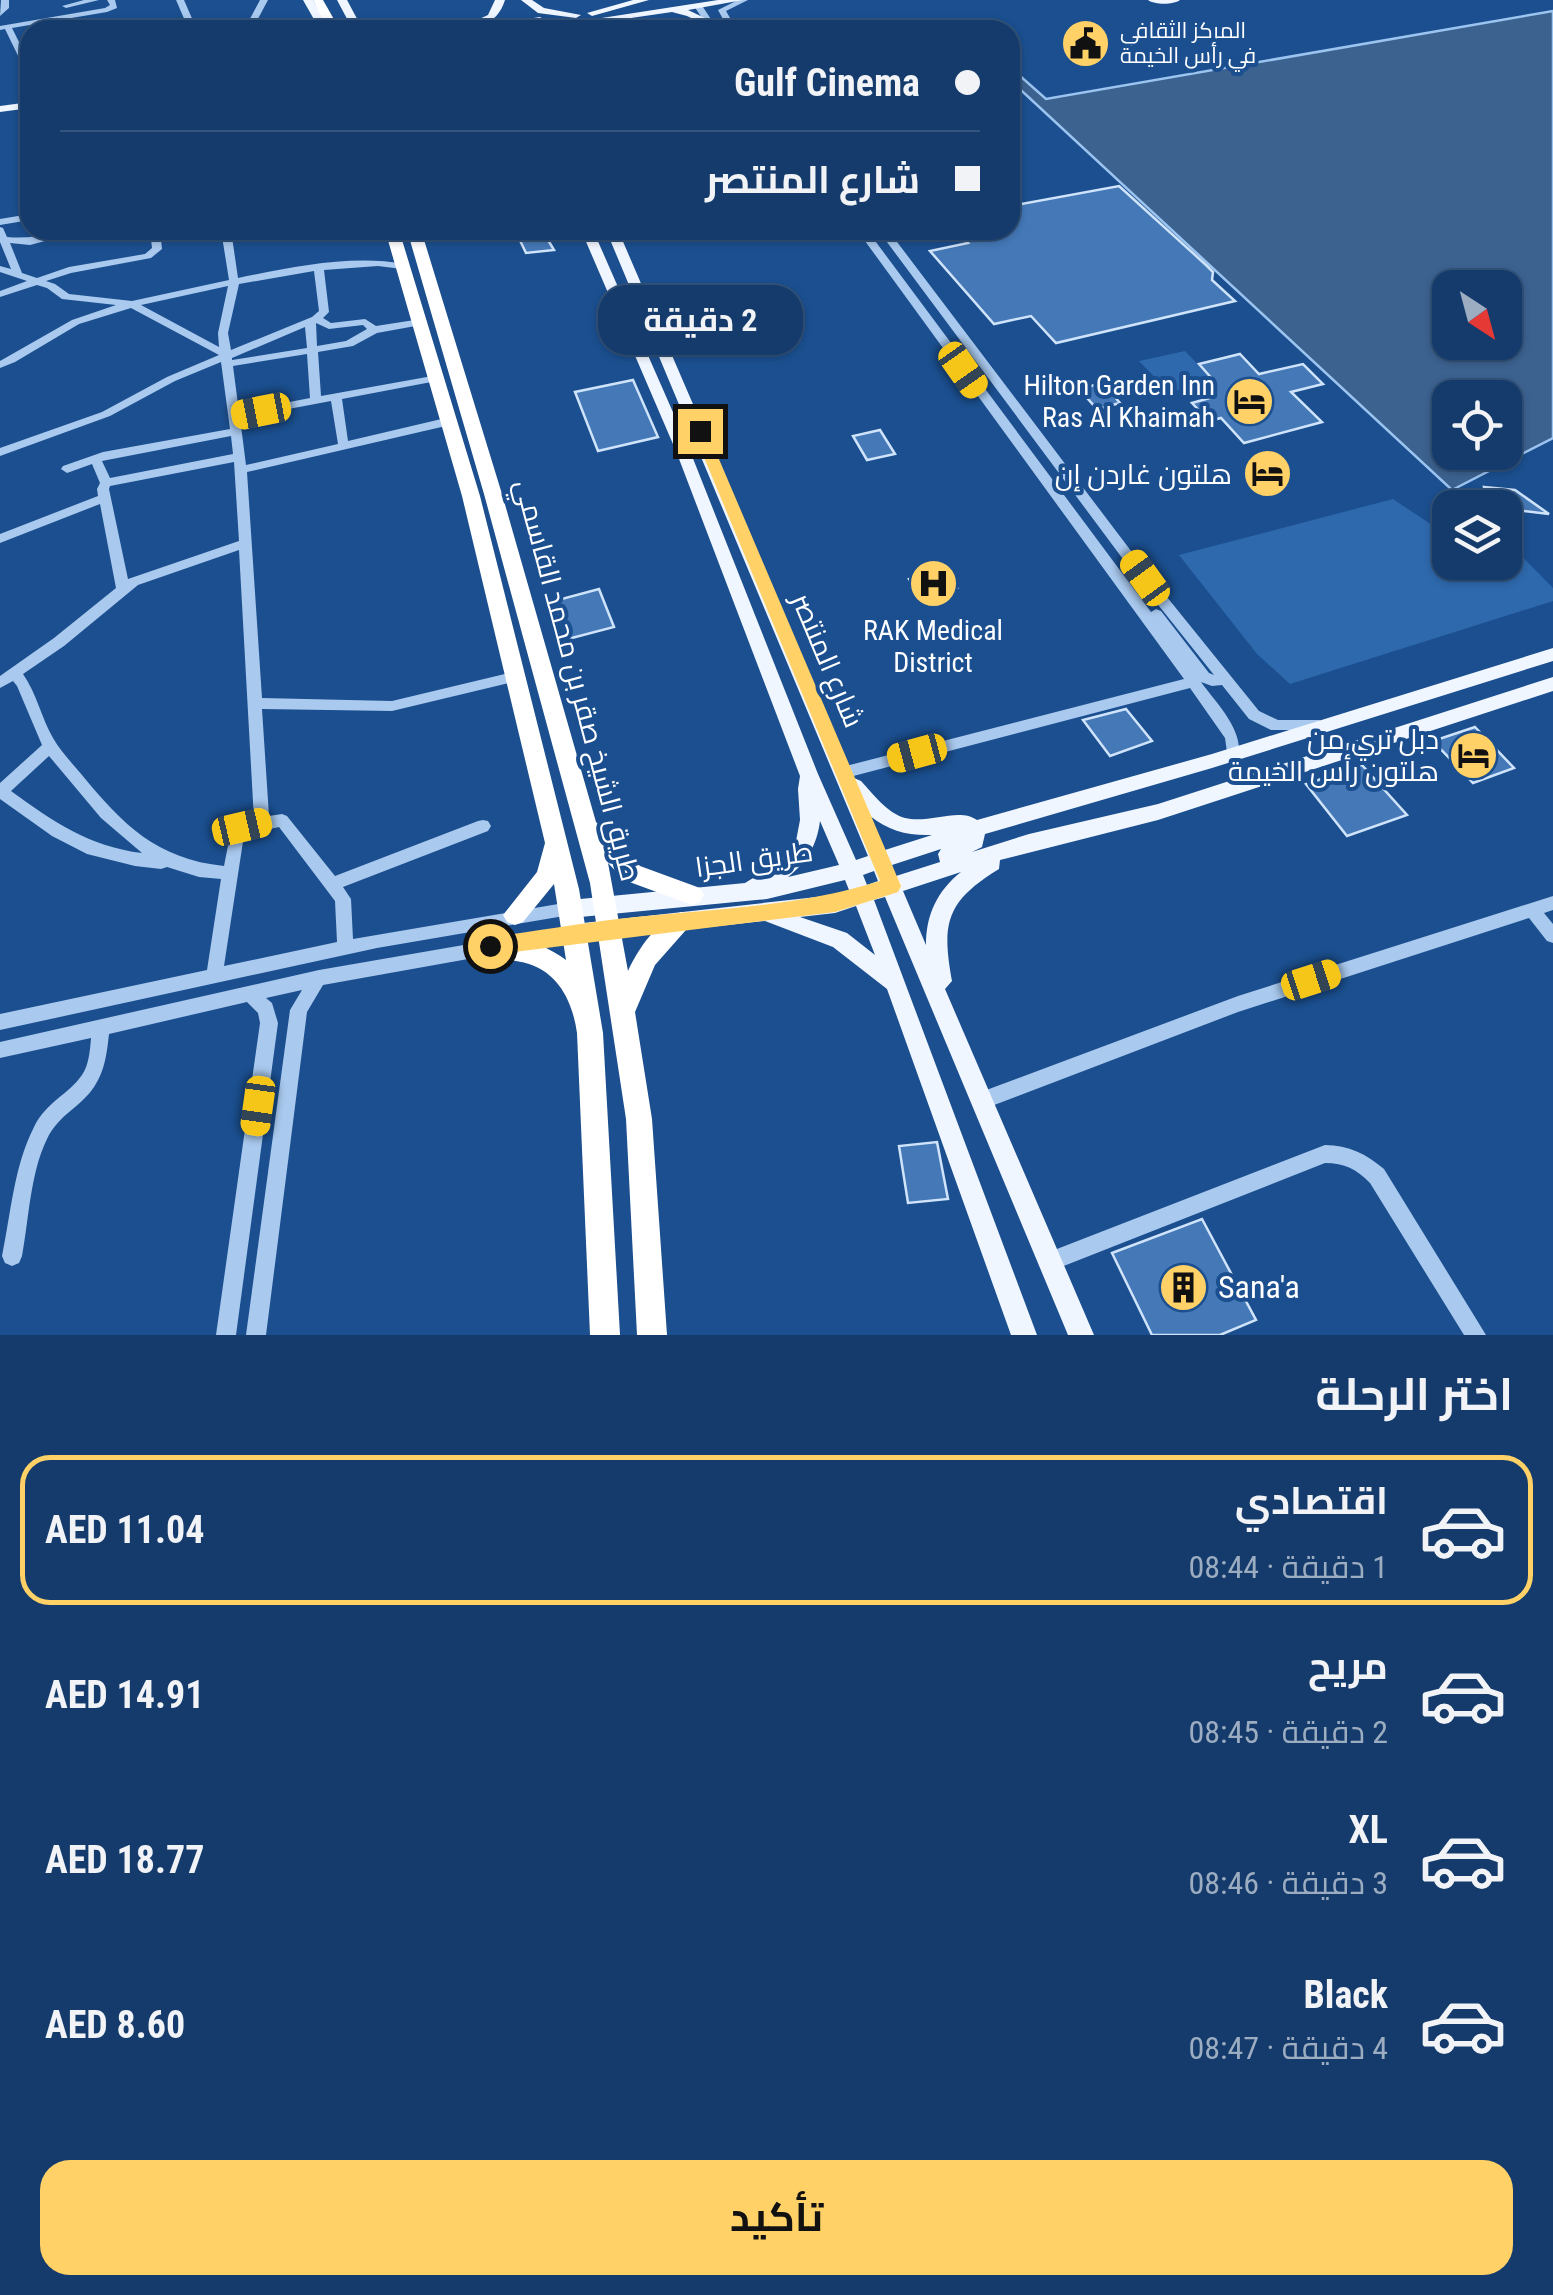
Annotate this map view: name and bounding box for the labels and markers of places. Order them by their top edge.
public building icon: المركز الثقافي في رأس الخيمة [1059,17,1111,69]
place label: المركز الثقافي في رأس الخيمة [1120,18,1256,72]
place label: Hilton Garden Inn Ras Al Khaimah [1023,369,1215,434]
hotel icon: Hilton Garden Inn Ras Al Khaimah [1224,375,1276,427]
hotel icon: هلتون غاردن إن [1241,448,1293,500]
place label: هلتون غاردن إن [1055,458,1232,492]
hospital icon: RAK Medical District [907,557,959,609]
place label: RAK Medical District [863,614,1003,679]
place label: دبل تري من هلتون رأس الخيمة [1228,723,1439,788]
hotel icon: دبل تري من هلتون رأس الخيمة [1448,729,1500,781]
building icon: Sana'a [1157,1261,1209,1313]
place label: Sana'a [1218,1268,1300,1306]

